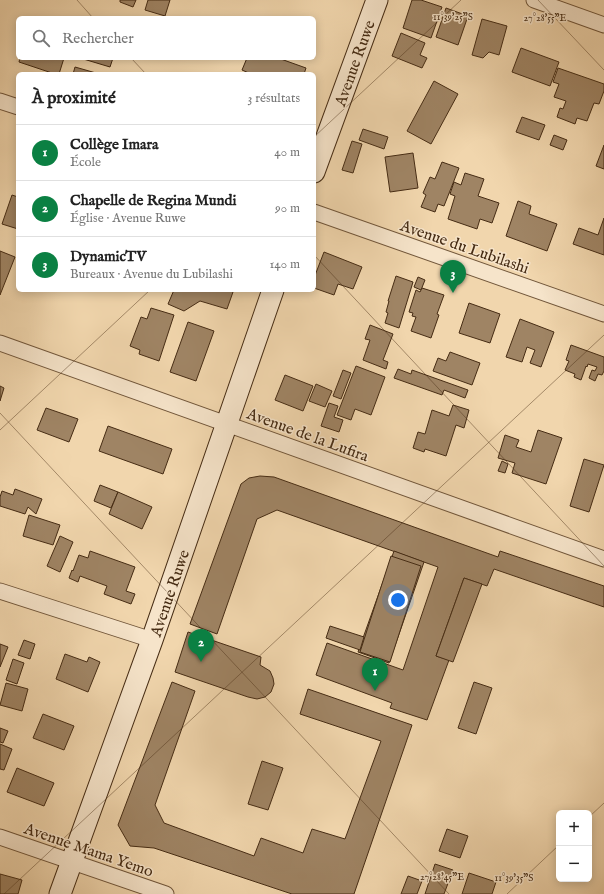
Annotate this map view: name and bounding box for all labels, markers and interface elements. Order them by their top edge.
text: 11°39'25"S [433,11,473,24]
text: 27°28'55"E [524,12,567,25]
search box [16,16,316,60]
street label: Avenue Ruwe [331,18,381,111]
icon: search [30,27,52,49]
text: Rechercher [62,29,134,48]
text: À proximité [32,88,116,109]
text: 3 résultats [248,90,300,107]
text: Collège Imara [70,135,159,154]
text: 1 [43,144,47,161]
text: 40 m [274,144,300,161]
text: École [70,154,101,171]
text: Chapelle de Regina Mundi [70,191,237,210]
text: 2 [42,200,48,217]
text: 90 m [275,200,300,217]
text: Église · Avenue Ruwe [70,210,186,227]
street label: Avenue du Lubilashi [396,216,531,279]
text: DynamicTV [70,247,146,266]
text: 3 [43,256,47,273]
text: 140 m [270,256,300,273]
pin: 3 [440,260,466,293]
text: Bureaux · Avenue du Lubilashi [70,266,233,283]
street label: Avenue de la Lufira [243,404,371,467]
street label: Avenue Ruwe [146,548,195,641]
your location [388,590,408,610]
pin: 2 [188,629,214,662]
pin: 1 [362,658,388,691]
map controls [556,810,592,882]
button: + [556,810,592,846]
street label: Avenue Mama Yemo [20,819,156,882]
button: − [556,846,592,882]
text: 27°28'45"E [420,871,464,884]
text: 11°39'35"S [495,872,533,885]

